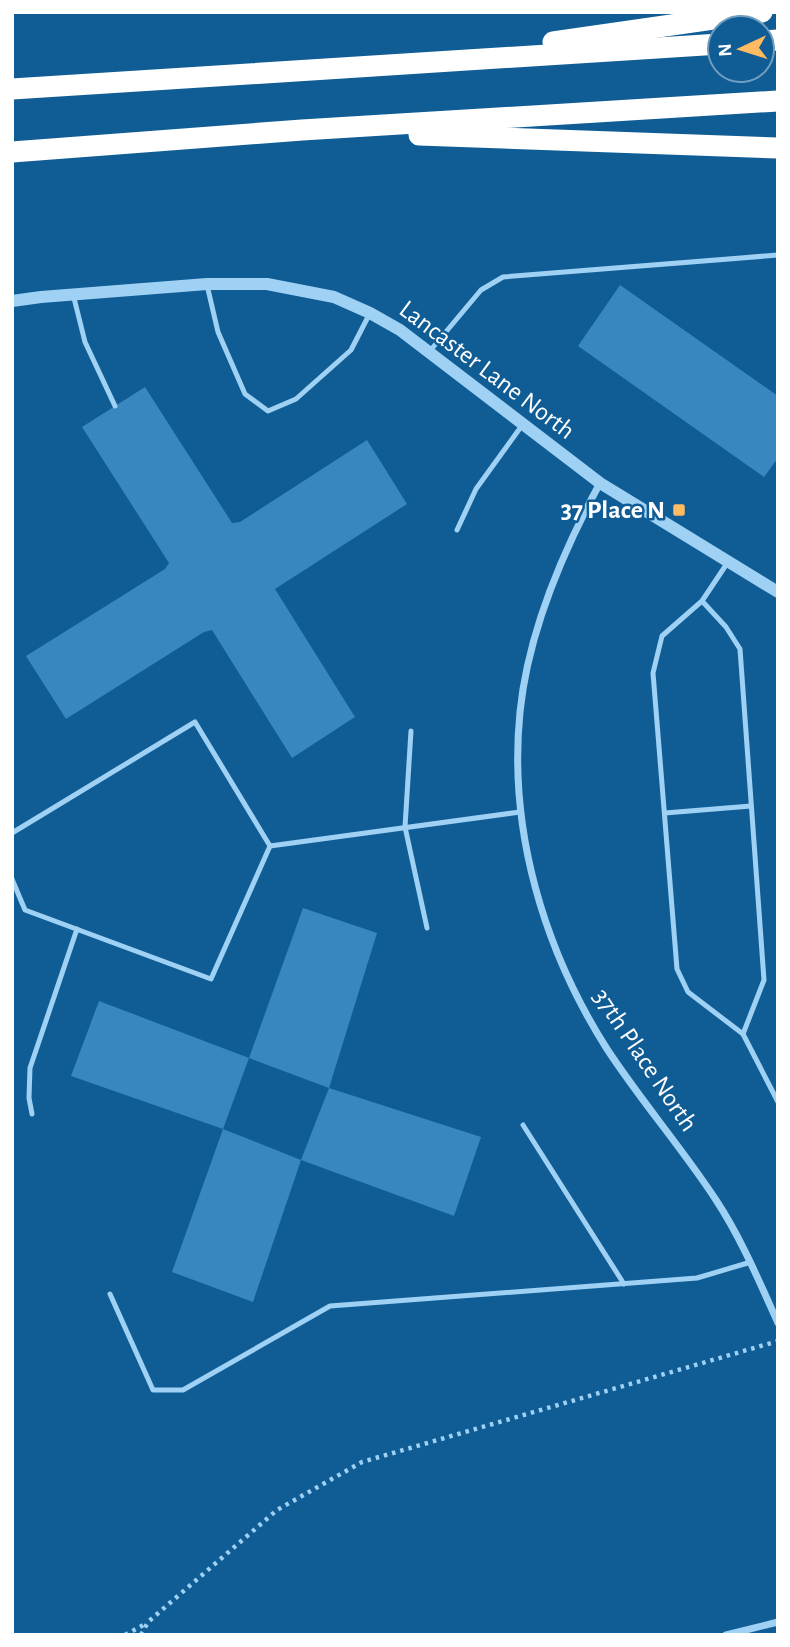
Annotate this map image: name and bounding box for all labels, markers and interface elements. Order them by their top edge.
north arrow [706,14,776,84]
text: N [716,43,735,57]
street label: Lancaster Lane North [394,296,580,444]
place label: 37 Place N [561,497,665,523]
marker: 37 Place N [671,502,687,518]
street label: 37th Place North [588,984,702,1136]

